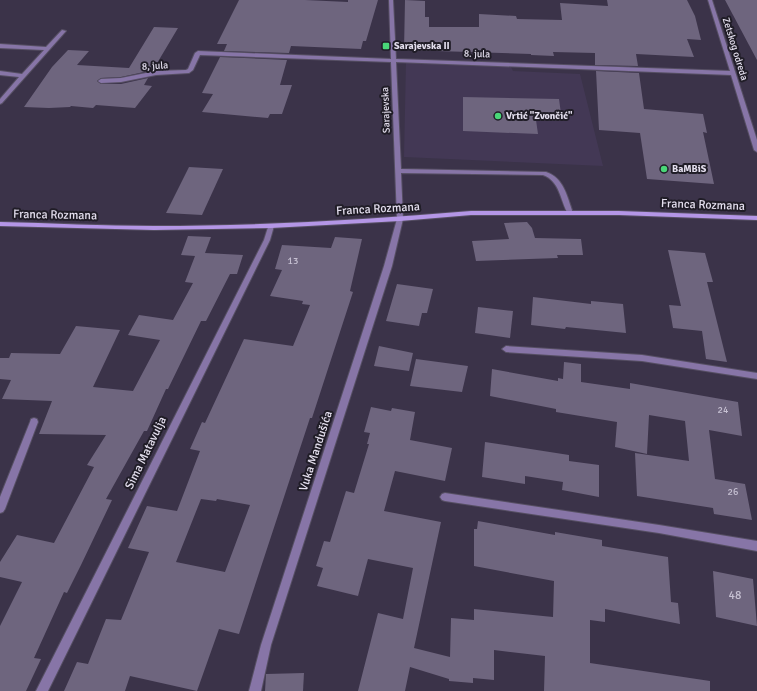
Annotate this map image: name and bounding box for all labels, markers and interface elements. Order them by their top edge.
street label: Zetskog odreda [720,16,750,82]
place label: Sarajevska II [394,40,450,52]
marker: Sarajevska II [381,41,391,51]
street label: 8. jula [464,48,490,60]
street label: 8, jula [141,59,169,73]
street label: Sarajevska [379,87,393,133]
place label: Vrtić "Zvončić" [506,110,573,122]
marker: Vrtić "Zvončić" [493,111,503,121]
place label: BaMBiS [672,163,707,175]
marker: BaMBiS [659,164,669,174]
street label: Franca Rozmana [661,196,745,214]
street label: Franca Rozmana [336,199,420,219]
street label: Franca Rozmana [13,207,97,223]
house number: 13 [288,255,298,267]
house number: 24 [718,404,729,416]
street label: Vuka Mandušića [296,409,336,493]
street label: Sima Matavulja [122,414,170,492]
house number: 26 [728,486,738,498]
house number: 48 [729,588,741,603]

